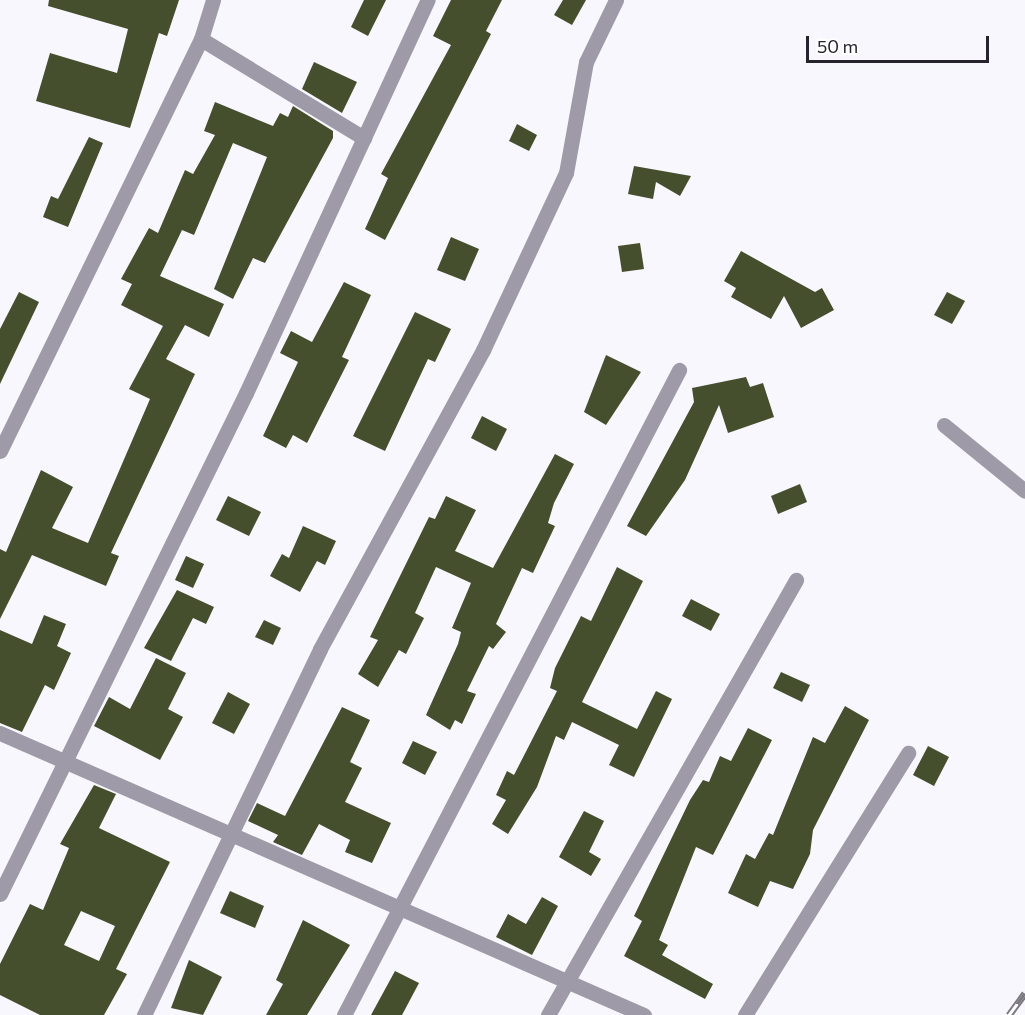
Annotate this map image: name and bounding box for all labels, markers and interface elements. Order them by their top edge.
scale bar [809,24,992,62]
text: 50 m [817,35,858,57]

